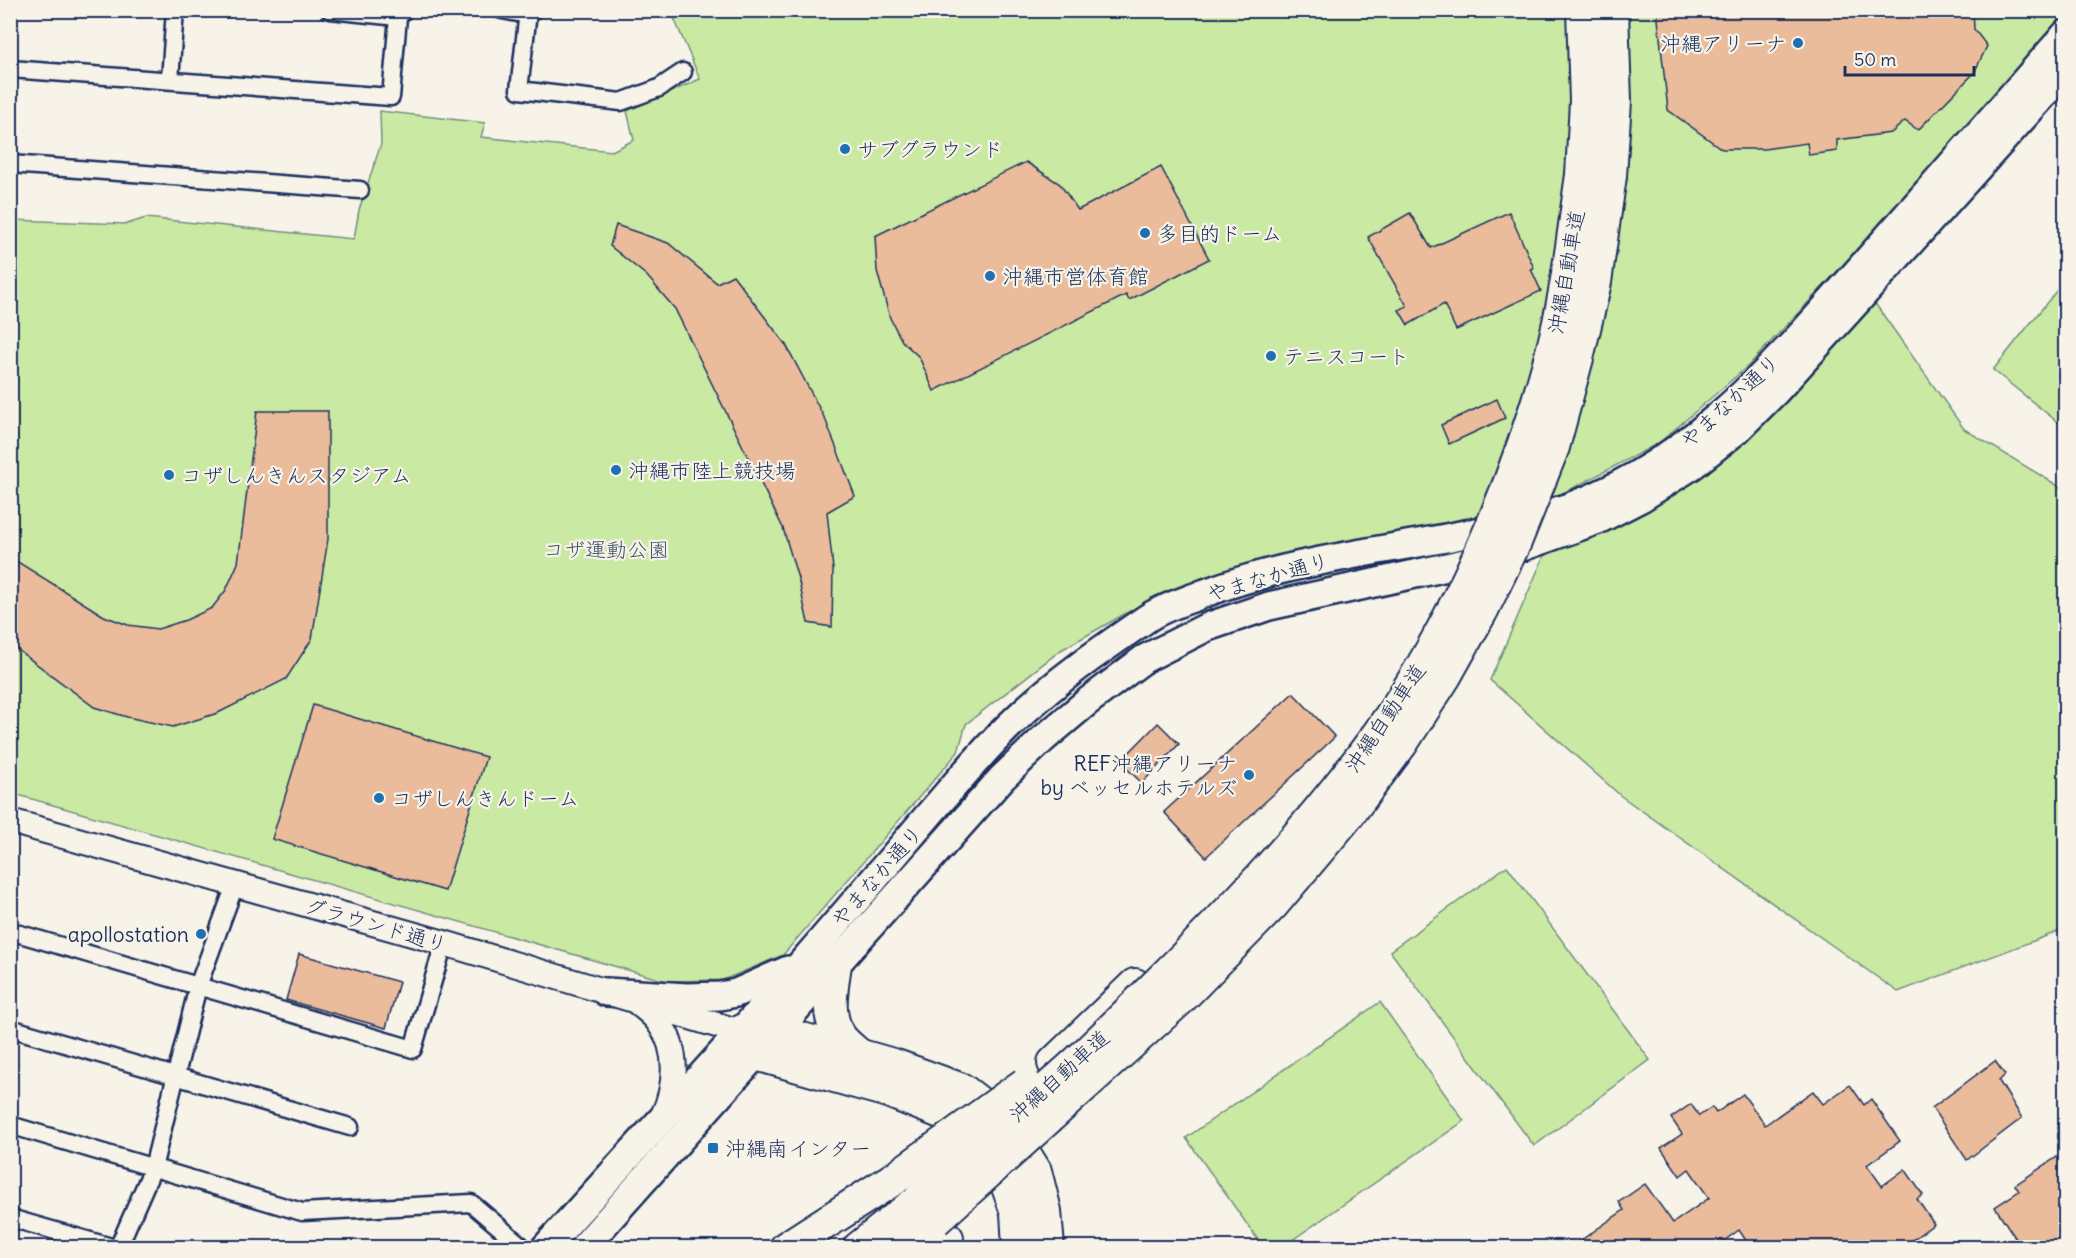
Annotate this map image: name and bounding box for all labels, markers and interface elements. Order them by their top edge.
place label: 沖縄アリーナ [1660,30,1786,57]
marker: 沖縄アリーナ [1791,36,1805,50]
scale bar [1845,39,1974,77]
text: 50 m [1854,48,1896,71]
place label: サブグラウンド [857,136,1003,163]
marker: サブグラウンド [838,142,852,156]
street label: 沖縄自動車道 [1542,208,1590,336]
place label: 多目的ドーム [1157,220,1282,247]
marker: 多目的ドーム [1138,226,1152,240]
place label: 沖縄市営体育館 [1002,263,1149,290]
marker: 沖縄市営体育館 [983,269,997,283]
place label: テニスコート [1283,343,1409,370]
street label: やまなか通り [1675,348,1785,454]
marker: テニスコート [1264,349,1278,363]
place label: 沖縄市陸上競技場 [628,457,796,484]
place label: コザしんきんスタジアム [181,462,412,489]
marker: 沖縄市陸上競技場 [609,463,623,477]
marker: コザしんきんスタジアム [162,468,176,482]
park label: コザ運動公園 [543,536,669,563]
street label: やまなか通り [1204,547,1332,607]
street label: 沖縄自動車道 [1339,658,1431,778]
place label: REF沖縄アリーナ by ベッセルホテルズ [1040,750,1237,801]
marker: REF沖縄アリーナ by ベッセルホテルズ [1242,768,1256,782]
place label: コザしんきんドーム [391,785,579,812]
marker: コザしんきんドーム [372,791,386,805]
street label: やまなか通り [825,820,929,932]
street label: グラウンド通り [302,892,450,958]
place label: apollostation [68,921,189,948]
marker: apollostation [194,927,208,941]
street label: 沖縄自動車道 [1003,1024,1115,1128]
place label: 沖縄南インター [725,1135,871,1162]
marker: 沖縄南インター [706,1141,720,1155]

